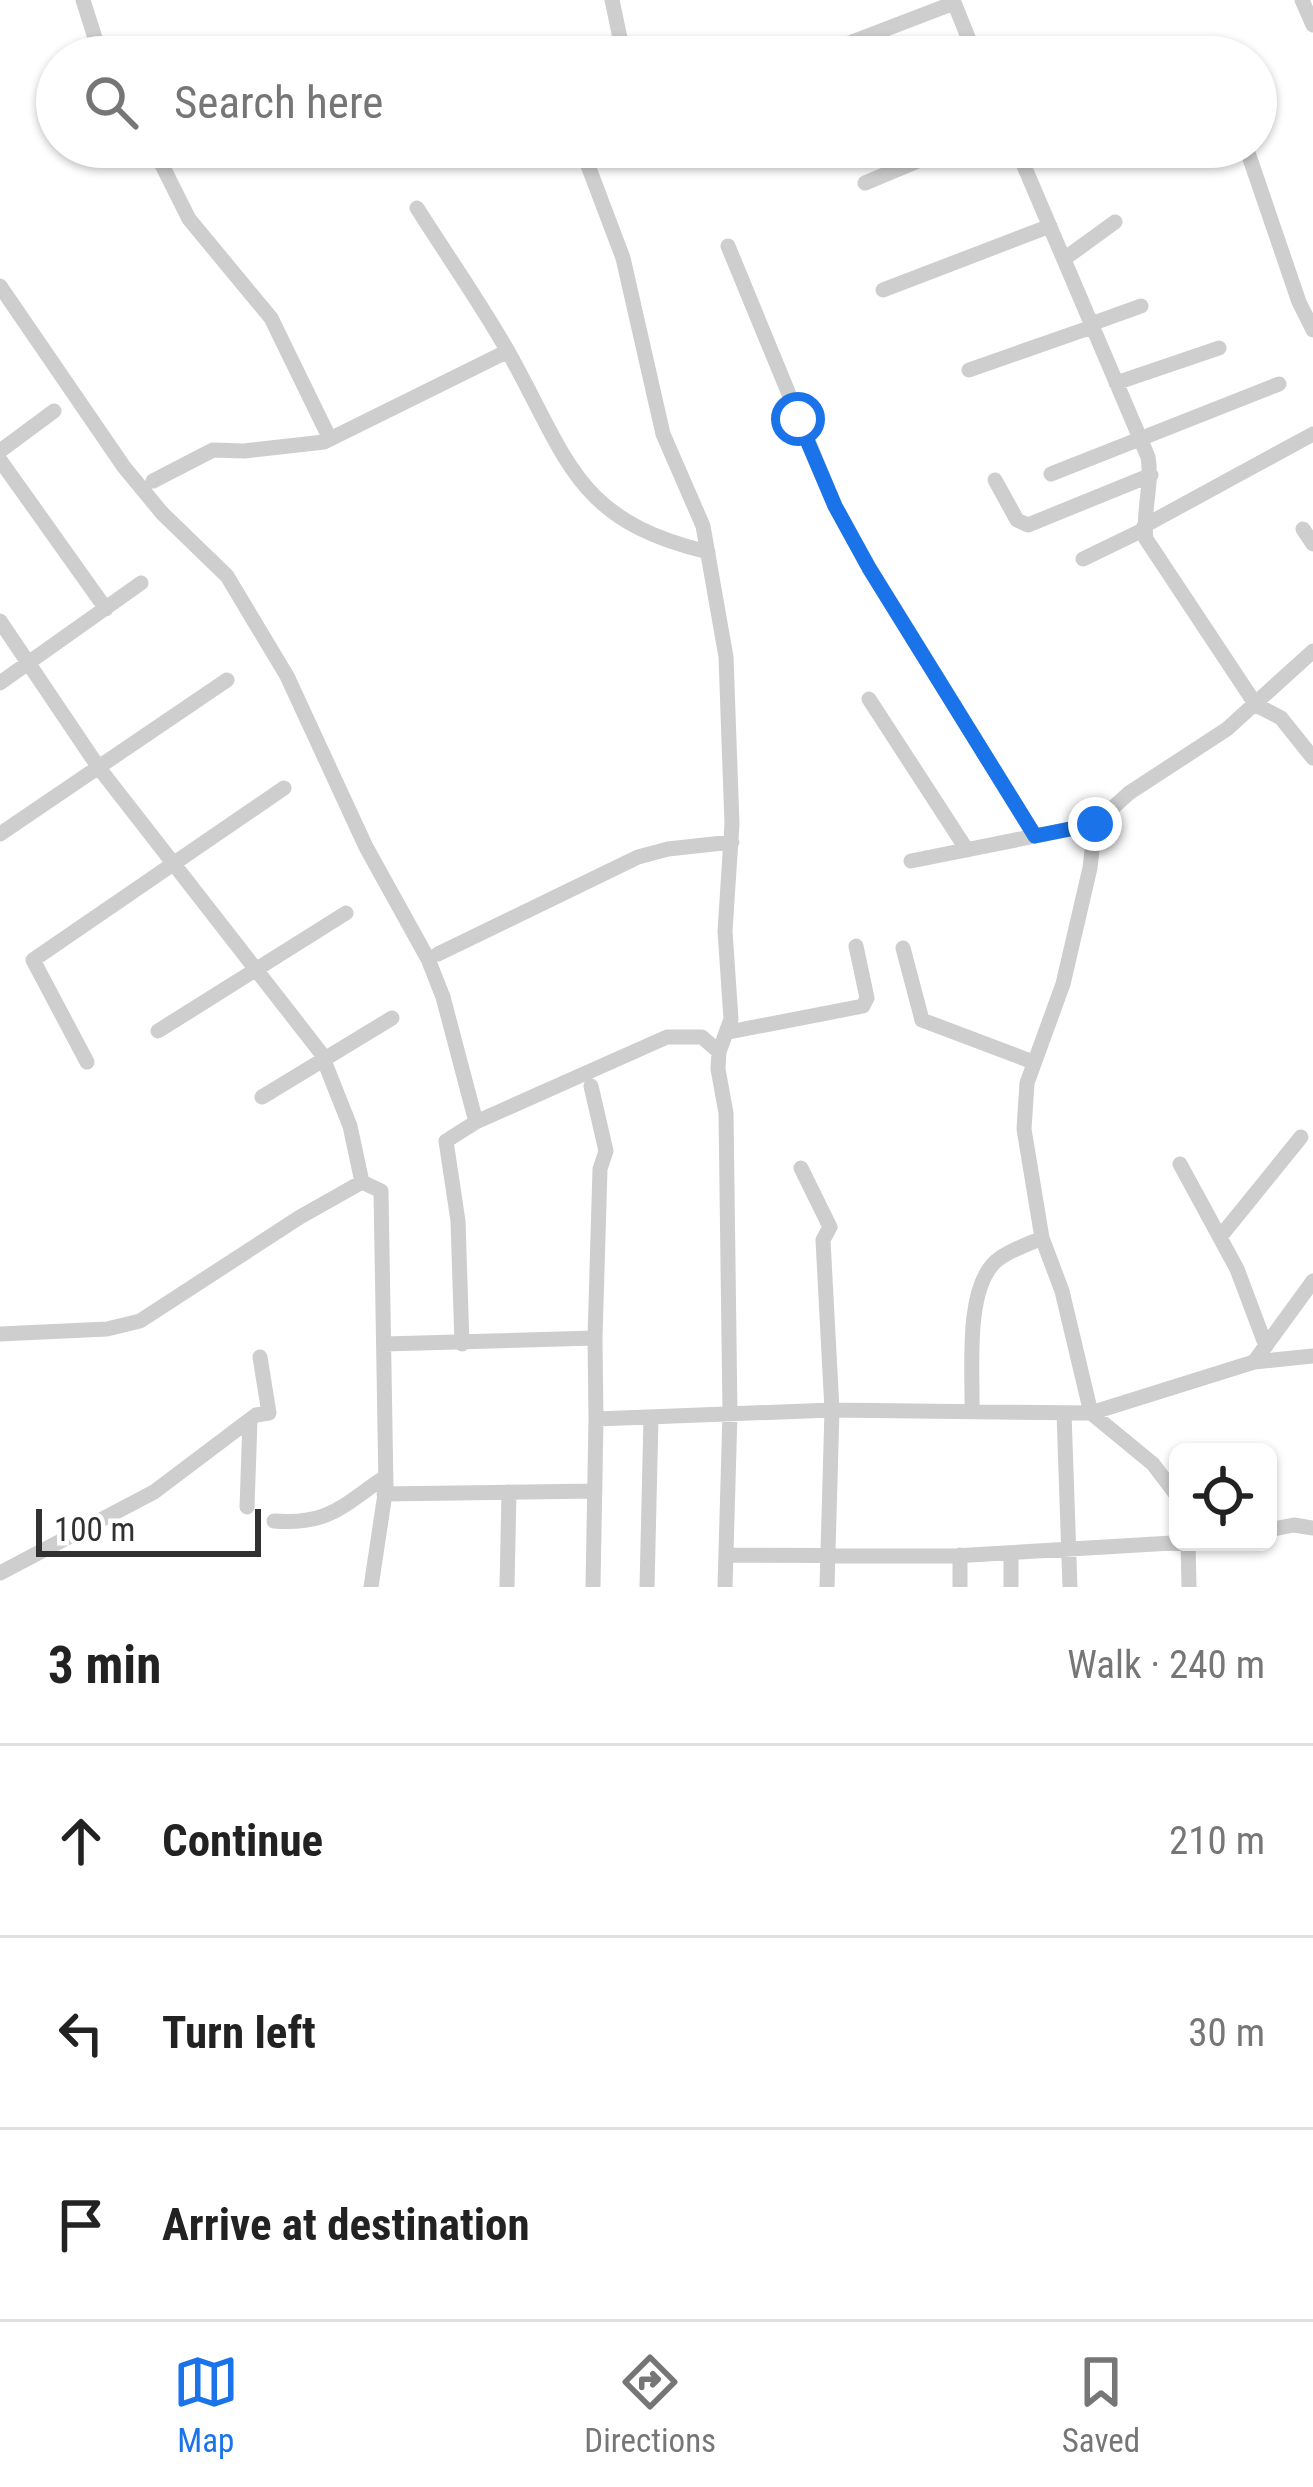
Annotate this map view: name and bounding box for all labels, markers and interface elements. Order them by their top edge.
search box [36,36,1277,168]
icon: search [78,69,144,135]
text: Search here [174,76,383,129]
route start [771,392,825,446]
route end [1068,797,1122,851]
map controls [1169,1443,1277,1551]
button: locate [1169,1443,1277,1551]
scale bar [36,1503,261,1556]
text: 100 m [54,1510,135,1549]
text: 3 min [48,1636,161,1695]
text: Walk · 240 m [1067,1642,1265,1688]
icon: ahead [48,1808,114,1874]
text: Continue [162,1814,323,1867]
text: 210 m [1169,1818,1265,1864]
icon: left [48,2000,114,2066]
text: Turn left [162,2006,316,2059]
text: 30 m [1188,2010,1265,2056]
icon: arrive [48,2192,114,2258]
text: Arrive at destination [162,2198,530,2251]
tab: Map [173,2349,239,2460]
tab: Directions [584,2349,716,2460]
tab: Saved [1062,2349,1140,2460]

